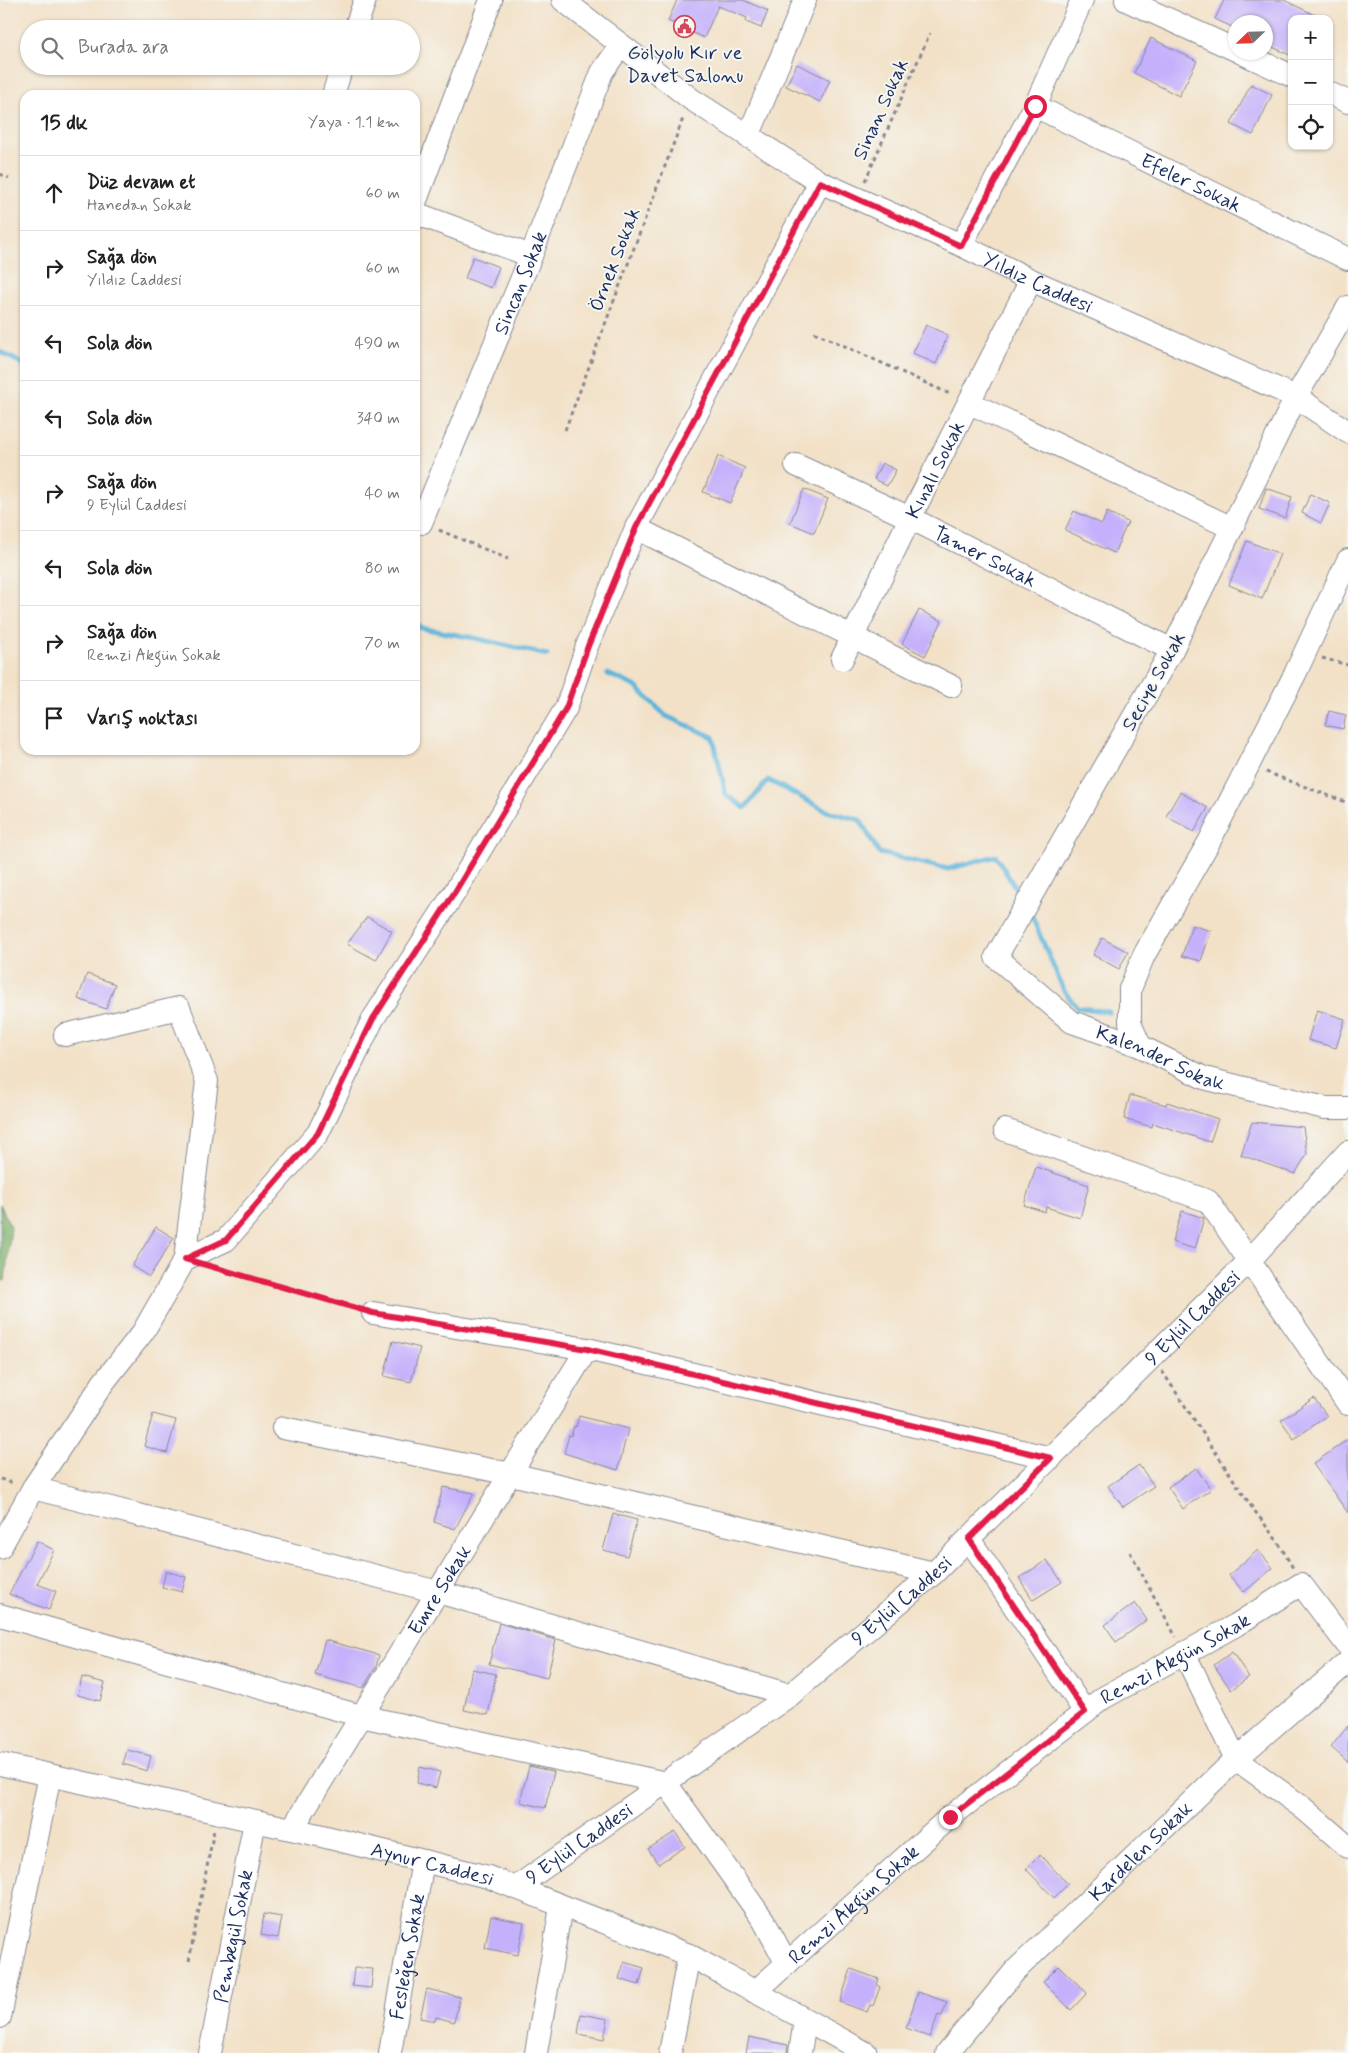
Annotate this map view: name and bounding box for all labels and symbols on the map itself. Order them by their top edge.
public building icon: Gölyolu Kır ve Davet Salonu [673,14,697,38]
north arrow [1228,15,1273,60]
place label: Gölyolu Kır ve Davet Salonu [627,40,743,90]
street label: Sinan Sokak [847,55,916,165]
route start [1024,95,1047,118]
street label: Efeler Sokak [1136,148,1246,220]
street label: Örnek Sokak [583,204,648,315]
street label: Sincan Sokak [488,227,554,339]
street label: Yıldız Caddesi [978,246,1096,320]
street label: Kınalı Sokak [900,417,972,524]
street label: Tamer Sokak [928,520,1041,595]
street label: Seciye Sokak [1116,627,1193,736]
street label: Kalender Sokak [1092,1020,1227,1098]
street label: 9 Eylül Caddesi [1139,1265,1247,1372]
street label: Emre Sokak [402,1540,478,1641]
street label: 9 Eylül Caddesi [846,1551,959,1652]
street label: Remzi Akgün Sokak [1096,1607,1256,1712]
street label: Kardelen Sokak [1084,1796,1199,1908]
street label: 9 Eylül Caddesi [521,1798,639,1891]
route end [939,1806,962,1829]
street label: Aynur Caddesi [368,1837,498,1893]
street label: Remzi Akgün Sokak [783,1839,925,1971]
street label: Pembegül Sokak [208,1868,260,2005]
street label: Fesleğen Sokak [384,1891,432,2022]

